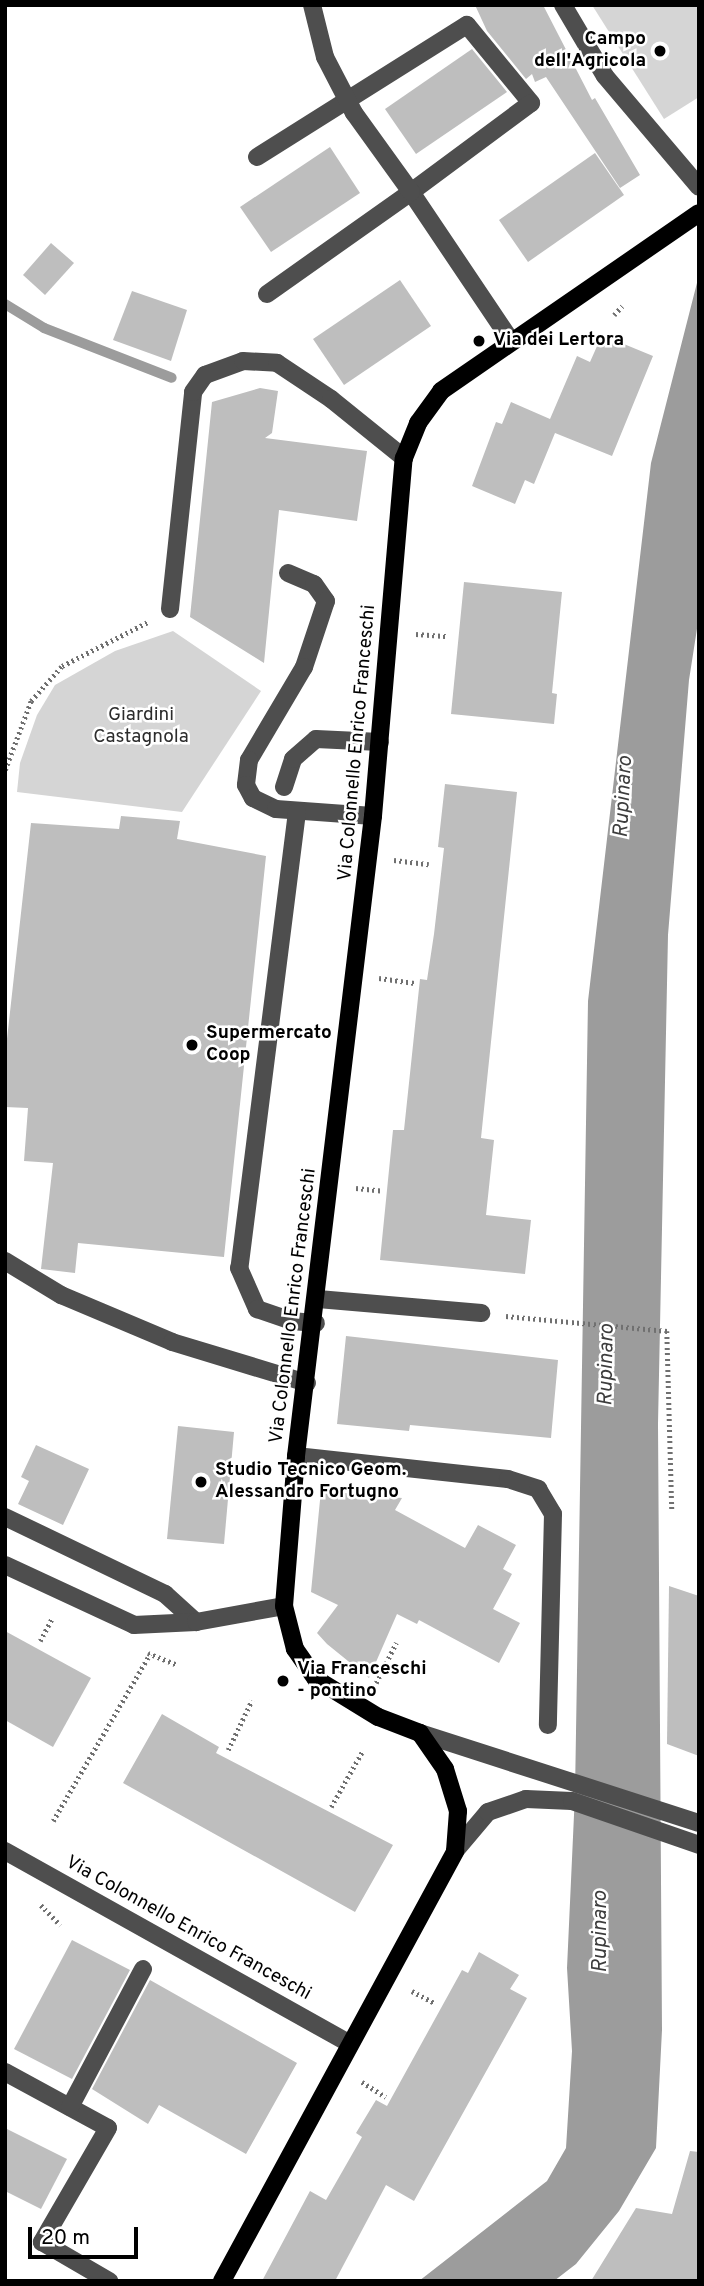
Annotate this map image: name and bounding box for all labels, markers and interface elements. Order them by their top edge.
place label: Campo dell'Agricola [534,29,646,73]
marker: Campo dell'Agricola [652,43,668,59]
place label: Via dei Lertora [493,330,624,352]
marker: Via dei Lertora [471,333,487,349]
street label: Via Colonnello Enrico Franceschi [335,604,381,882]
park label: Giardini Castagnola [93,705,189,749]
water label: Rupinaro [609,755,639,839]
place label: Supermercato Coop [206,1023,332,1067]
marker: Supermercato Coop [184,1037,200,1053]
street label: Via Colonnello Enrico Franceschi [266,1167,322,1445]
water label: Rupinaro [594,1324,620,1406]
place label: Studio Tecnico Geom. Alessandro Fortugno [215,1460,406,1504]
marker: Studio Tecnico Geom. Alessandro Fortugno [193,1474,209,1490]
place label: Via Franceschi - pontino [297,1659,427,1703]
marker: Via Franceschi - pontino [275,1673,291,1689]
street label: Via Colonnello Enrico Franceschi [61,1852,315,2006]
water label: Rupinaro [588,1891,614,1973]
scale bar [32,2212,142,2256]
text: 20 m [41,2225,90,2252]

